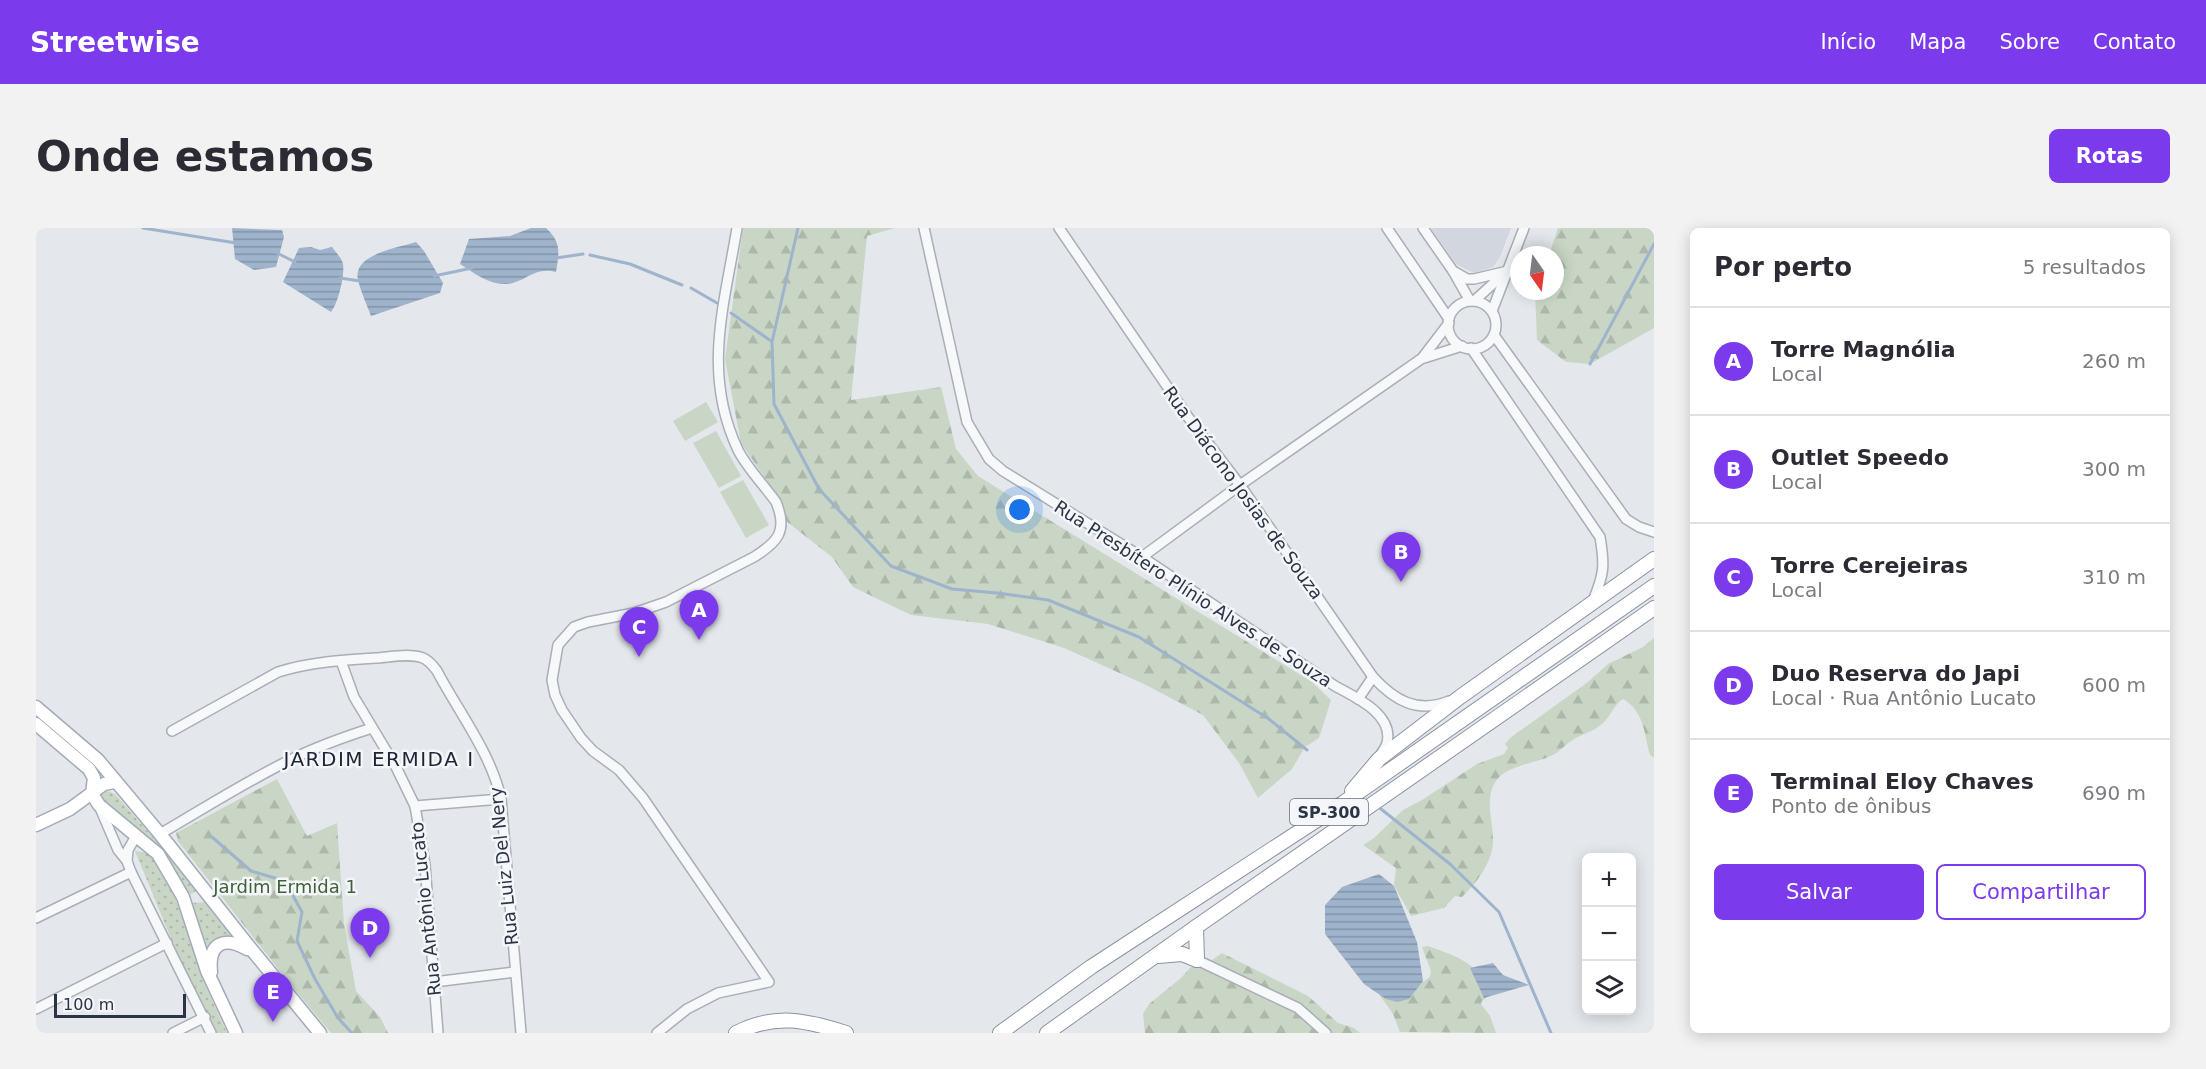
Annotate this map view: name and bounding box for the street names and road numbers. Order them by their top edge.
street label: Rua Diácono Josias de Souza [1159,382,1328,603]
street label: Rua Presbítero Plínio Alves de Souza [1050,496,1336,691]
street label: Rua Luiz Del Nery [485,785,522,946]
road number: SP-300 [1290,799,1368,825]
street label: Rua Antônio Lucato [406,821,445,997]

